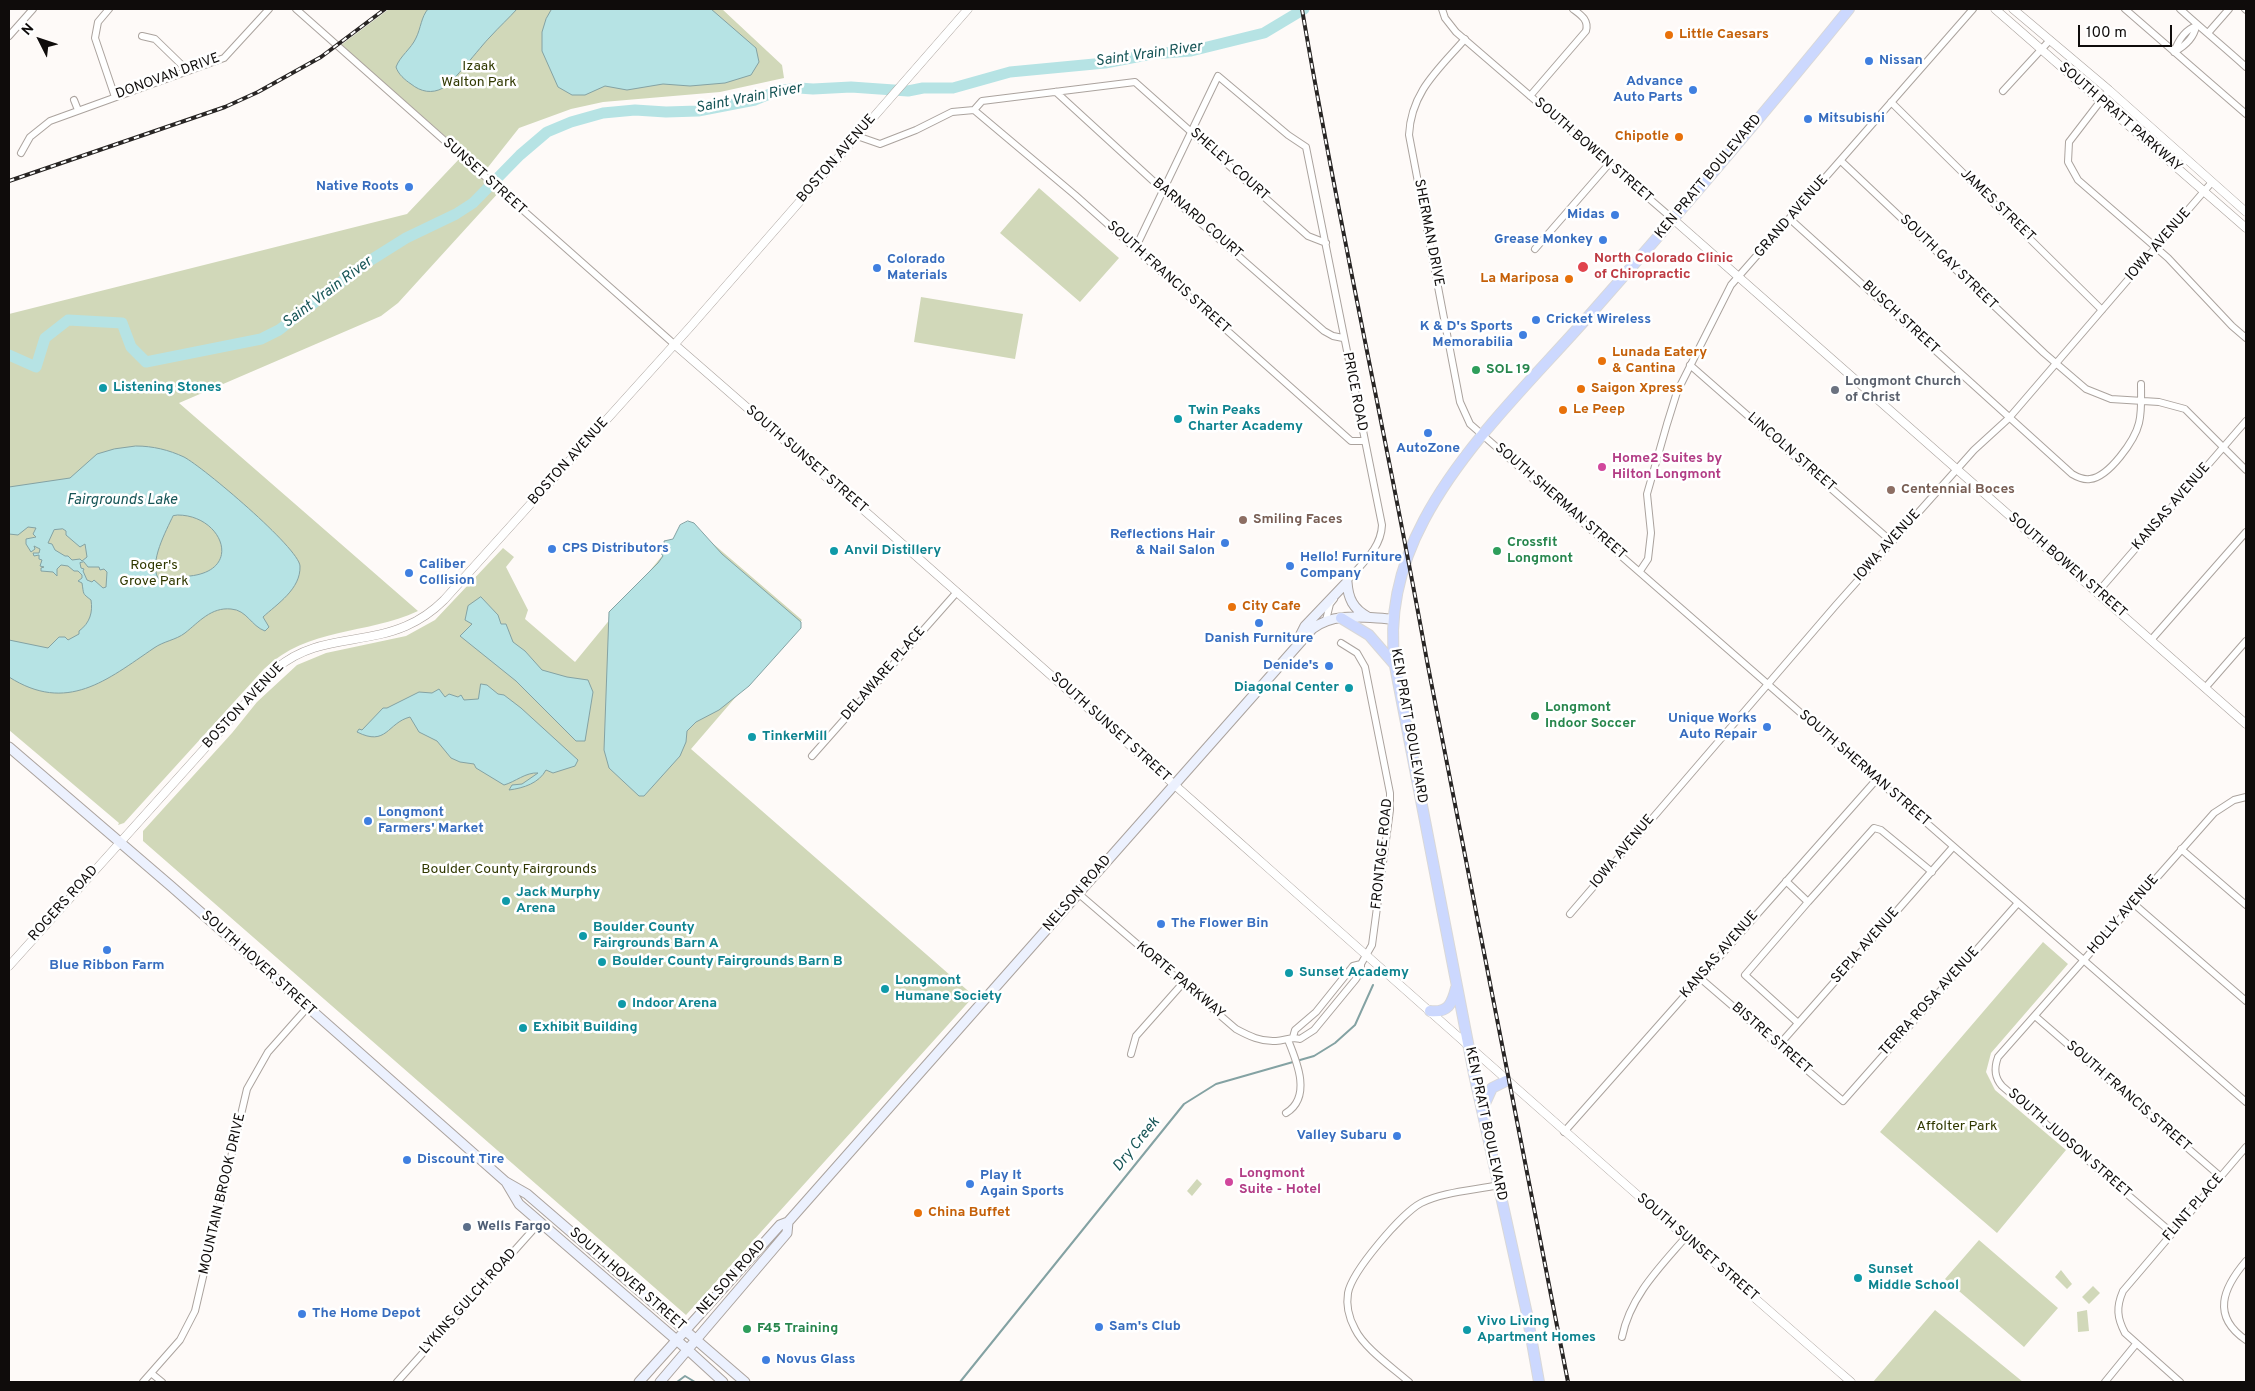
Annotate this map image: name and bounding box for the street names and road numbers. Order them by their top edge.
street label: DONOVAN DRIVE [114,50,222,104]
street label: SOUTH PRATT PARKWAY [2055,60,2185,176]
street label: SOUTH BOWEN STREET [1530,95,1656,207]
street label: BOSTON AVENUE [794,111,880,207]
street label: KEN PRATT BOULEVARD [1652,111,1766,243]
street label: SHELEY COURT [1186,125,1272,205]
street label: SUNSET STREET [439,135,529,219]
street label: JAMES STREET [1956,166,2038,246]
street label: GRAND AVENUE [1752,172,1832,262]
street label: BARNARD COURT [1148,175,1246,263]
street label: SHERMAN DRIVE [1409,178,1447,288]
street label: IOWA AVENUE [2123,205,2195,285]
street label: SOUTH GAY STREET [1896,212,2000,314]
street label: SOUTH FRANCIS STREET [1103,218,1233,338]
street label: BUSCH STREET [1858,278,1942,358]
street label: PRICE ROAD [1338,351,1370,433]
street label: SOUTH SUNSET STREET [742,402,870,518]
street label: LINCOLN STREET [1743,410,1839,496]
street label: BOSTON AVENUE [525,415,613,509]
street label: SOUTH SHERMAN STREET [1491,440,1629,564]
street label: KANSAS AVENUE [2129,460,2215,554]
street label: IOWA AVENUE [1851,507,1925,585]
street label: SOUTH BOWEN STREET [2004,510,2130,622]
street label: DELAWARE PLACE [839,624,929,724]
street label: KEN PRATT BOULEVARD [1386,647,1430,805]
street label: BOSTON AVENUE [200,659,288,753]
street label: SOUTH SUNSET STREET [1046,670,1174,786]
street label: SOUTH SHERMAN STREET [1795,707,1933,831]
street label: FRONTAGE ROAD [1369,798,1397,910]
street label: IOWA AVENUE [1587,812,1659,892]
street label: NELSON ROAD [1040,853,1116,935]
street label: ROGERS ROAD [26,863,102,945]
street label: HOLLY AVENUE [2085,872,2163,958]
street label: SEPIA AVENUE [1828,905,1904,987]
street label: SOUTH HOVER STREET [197,908,319,1020]
street label: KANSAS AVENUE [1677,908,1763,1002]
street label: KORTE PARKWAY [1132,939,1228,1023]
street label: TERRA ROSA AVENUE [1877,944,1983,1060]
street label: BISTRE STREET [1728,1000,1814,1078]
street label: SOUTH FRANCIS STREET [2062,1038,2194,1156]
street label: KEN PRATT BOULEVARD [1460,1045,1510,1203]
street label: SOUTH JUDSON STREET [2004,1086,2134,1202]
street label: MOUNTAIN BROOK DRIVE [196,1112,250,1276]
street label: FLINT PLACE [2160,1171,2228,1245]
street label: SOUTH SUNSET STREET [1633,1190,1761,1306]
street label: SOUTH HOVER STREET [565,1225,689,1335]
street label: NELSON ROAD [694,1237,770,1319]
street label: LYKINS GULCH ROAD [417,1246,521,1358]

